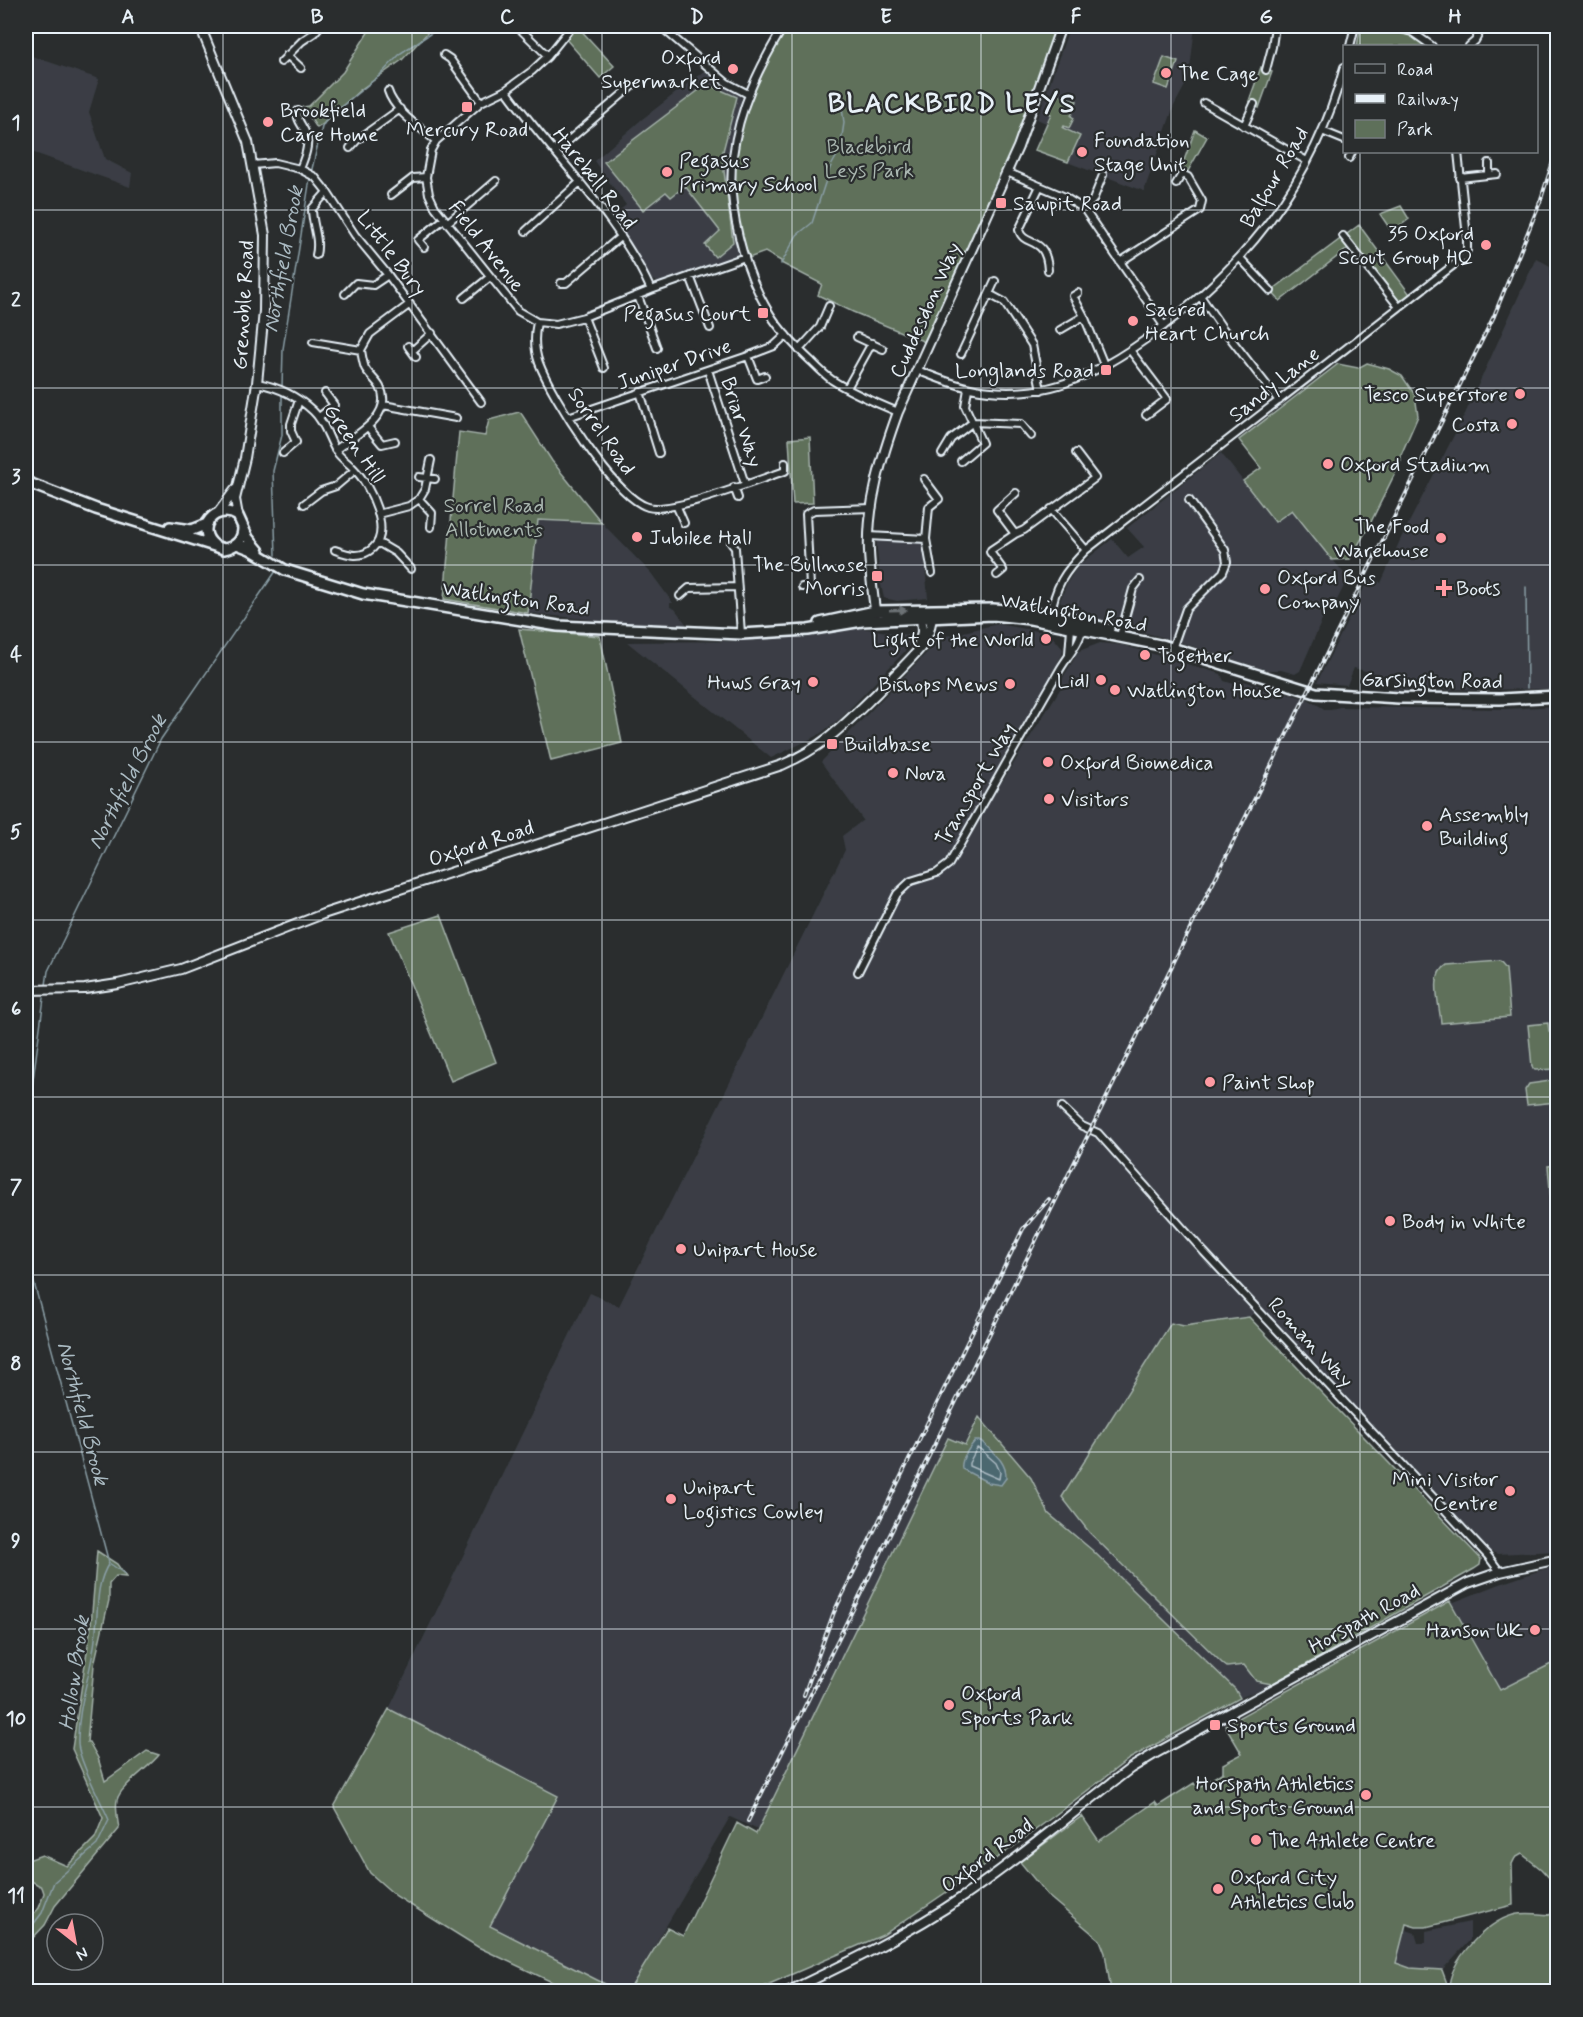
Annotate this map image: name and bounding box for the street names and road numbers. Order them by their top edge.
street label: Harebell Road [546,122,643,235]
street label: Balfour Road [1234,122,1318,234]
street label: Field Avenue [442,195,531,298]
street label: Little Bury [350,205,433,302]
street label: Cuddesdon Way [883,238,968,383]
street label: Grenoble Road [227,240,261,371]
street label: Juniper Drive [614,332,735,398]
street label: Sandy Lane [1223,340,1326,429]
street label: Briar Way [713,374,769,471]
street label: Sorrel Road [561,382,642,481]
street label: Green Hill [317,398,392,489]
street label: Watlington Road [440,575,591,625]
street label: Watlington Road [998,586,1149,642]
street label: Garsington Road [1361,666,1503,698]
street label: Transport Way [929,718,1023,851]
street label: Oxford Road [425,814,538,876]
street label: Roman Way [1261,1291,1359,1394]
street label: Horspath Road [1304,1577,1425,1661]
street label: Oxford Road [936,1812,1041,1901]

